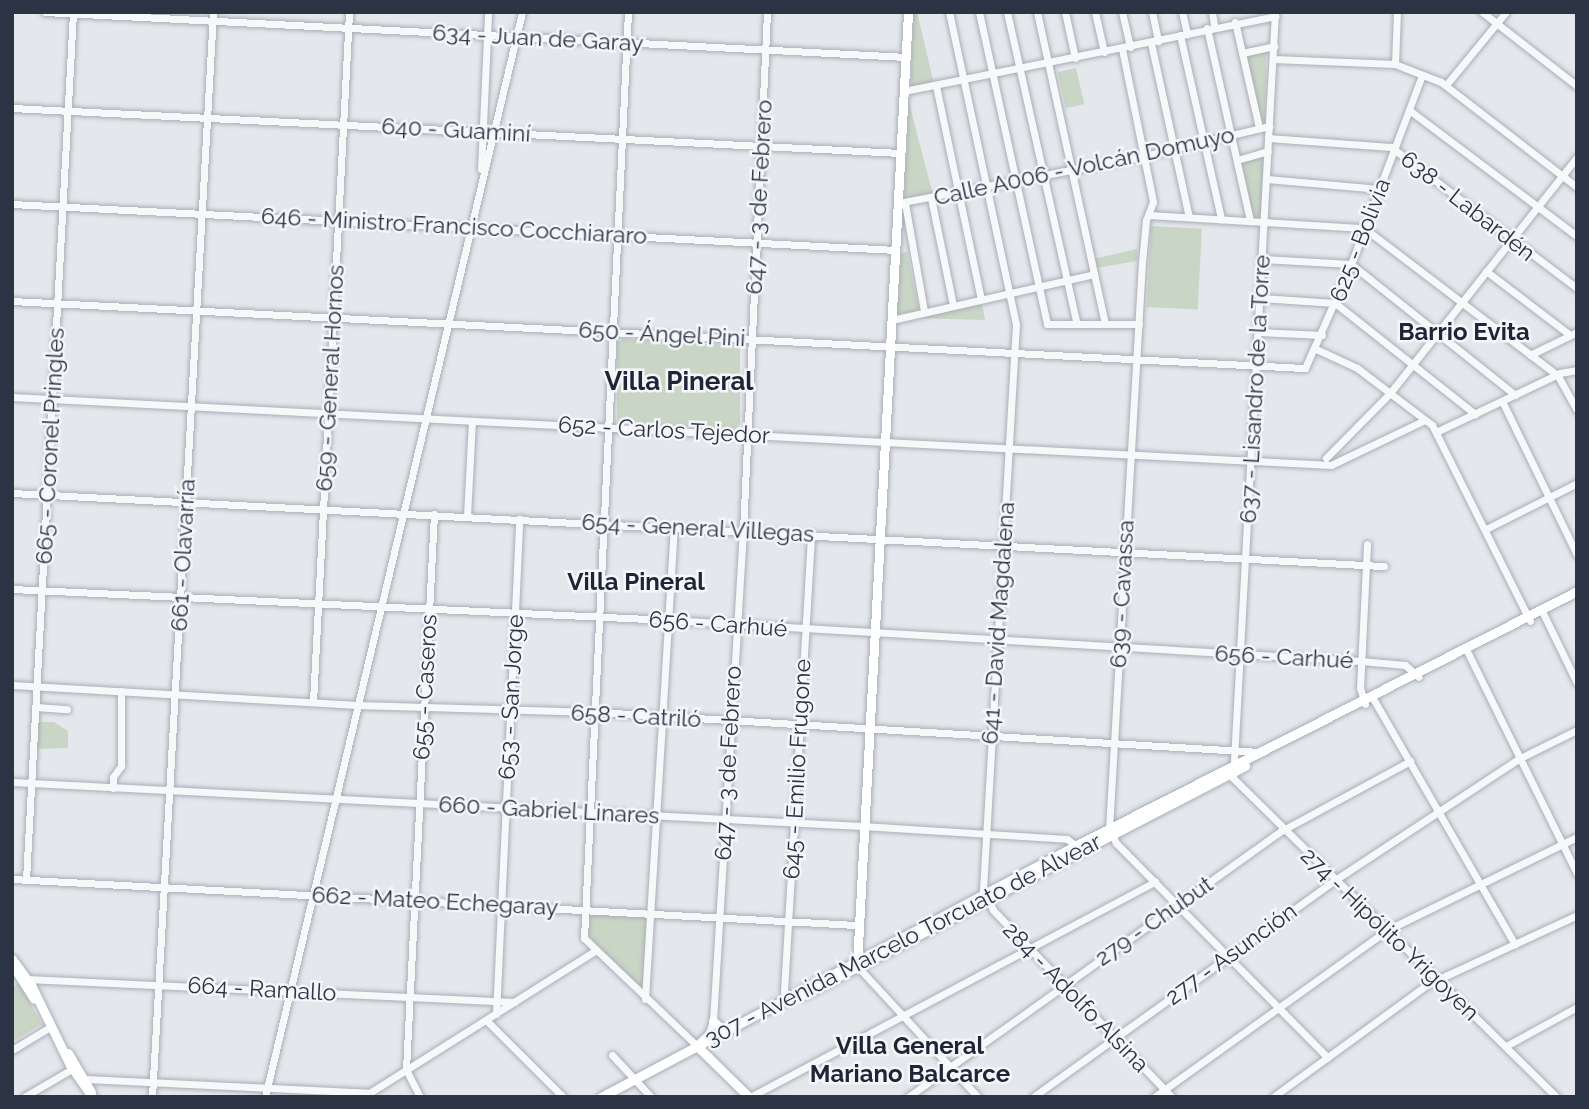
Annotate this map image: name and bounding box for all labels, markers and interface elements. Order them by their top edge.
street label: 634 - Juan de Garay [431,19,645,57]
street label: 647 - 3 de Febrero [740,99,778,295]
street label: 640 - Guaminí [381,112,531,148]
street label: Calle A006 - Volcán Domuyo [931,120,1237,212]
street label: 638 - Labardén [1395,145,1541,267]
street label: 625 - Bolivia [1324,174,1396,306]
street label: 646 - Ministro Francisco Cocchiararo [260,202,648,250]
street label: 637 - Lisandro de la Torre [1234,254,1276,524]
street label: 659 - General Hornos [310,264,350,492]
street label: 650 - Ángel Pini [577,316,747,352]
district label: Barrio Evita [1398,318,1530,346]
street label: 665 - Coronel Pringles [30,327,70,565]
district label: Villa Pineral [604,366,754,398]
street label: 652 - Carlos Tejedor [557,411,771,449]
street label: 661 - Olavarría [165,478,201,632]
street label: 641 - David Magdalena [976,501,1020,745]
street label: 654 - General Villegas [580,508,816,548]
street label: 639 - Cavassa [1104,519,1140,669]
district label: Villa Pineral [567,568,705,596]
street label: 656 - Carhué [648,605,788,643]
street label: 655 - Caseros [407,613,443,761]
street label: 653 - San Jorge [493,613,529,781]
street label: 656 - Carhué [1214,640,1354,674]
street label: 645 - Emilio Frugone [777,658,817,880]
street label: 647 - 3 de Febrero [709,665,747,861]
street label: 658 - Catriló [570,699,702,733]
street label: 660 - Gabriel Linares [438,790,660,830]
street label: 307 - Avenida Marcelo Torcuato de Alvear [699,827,1107,1053]
street label: 274 - Hipólito Yrigoyen [1295,841,1485,1027]
street label: 279 - Chubut [1090,870,1218,972]
street label: 662 - Mateo Echegaray [311,881,559,921]
street label: 277 - Asunción [1160,897,1302,1011]
street label: 284 - Adolfo Alsina [997,916,1155,1078]
street label: 664 - Ramallo [187,971,337,1007]
district label: Villa General Mariano Balcarce [810,1032,1010,1088]

